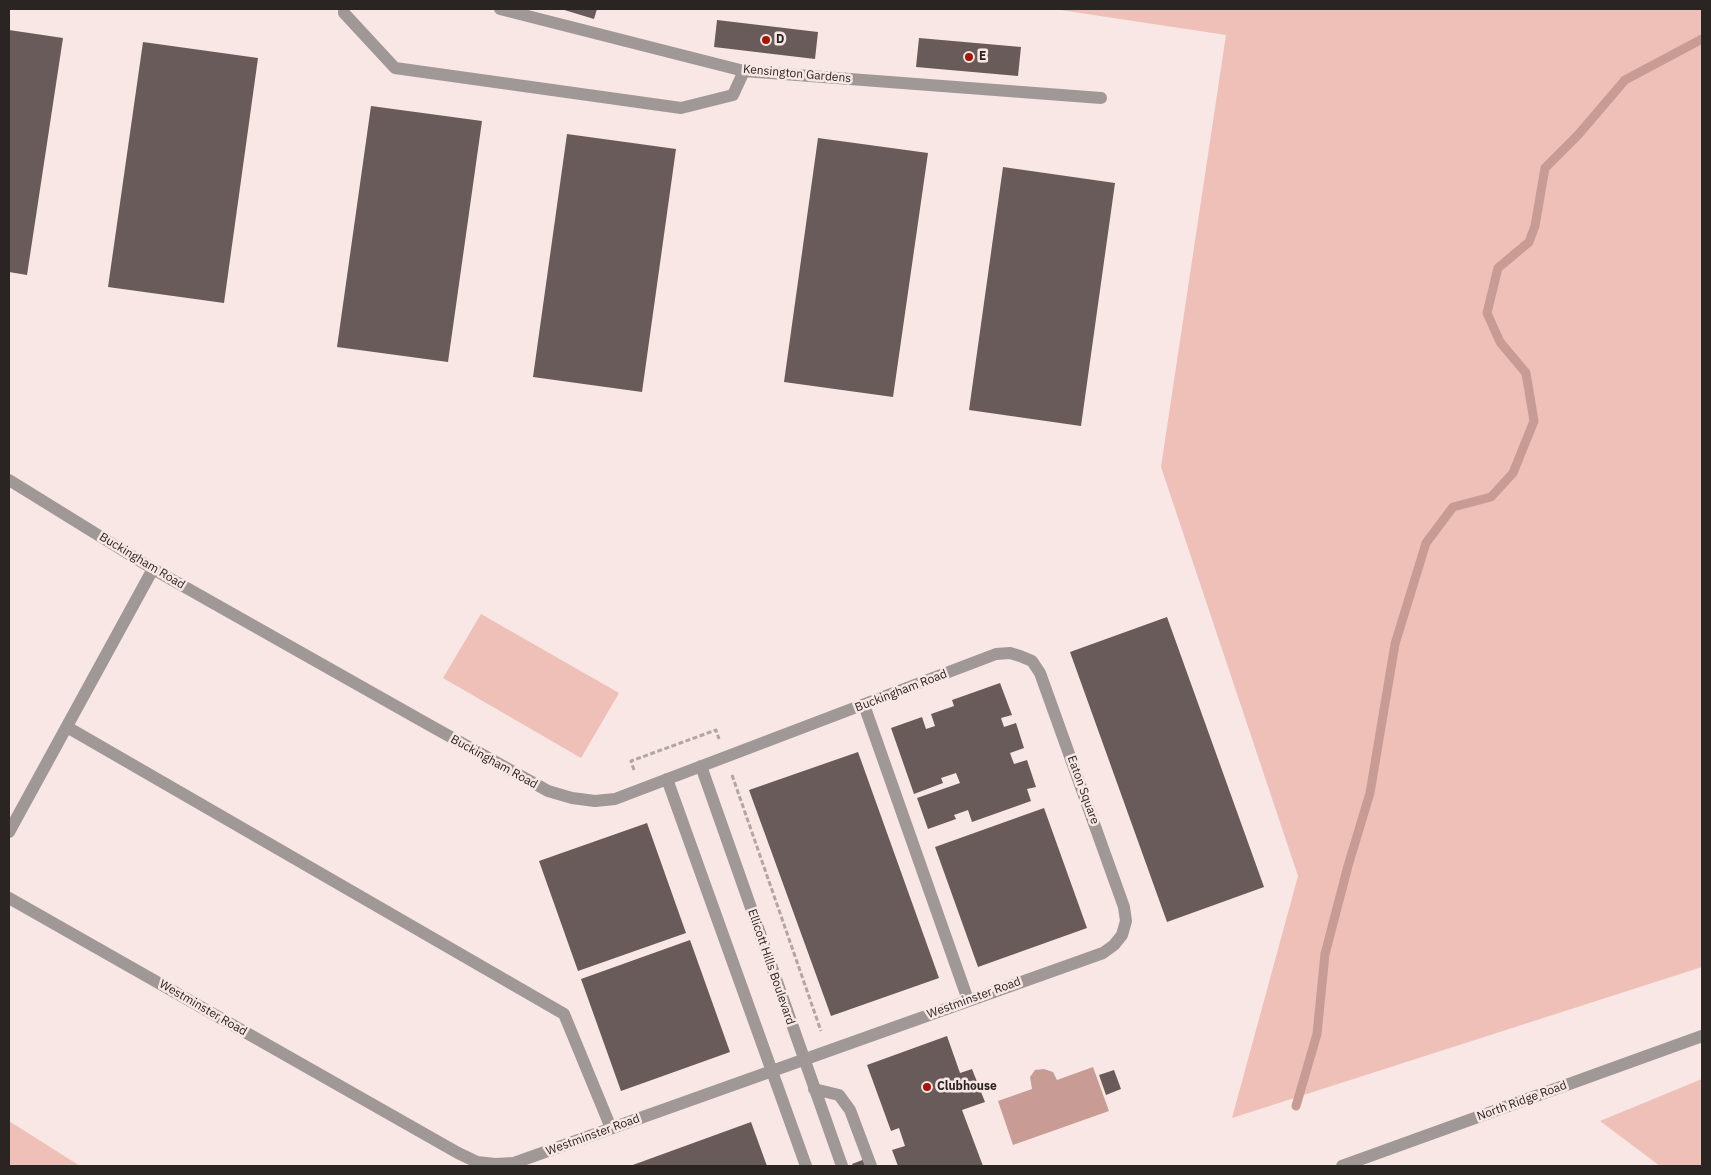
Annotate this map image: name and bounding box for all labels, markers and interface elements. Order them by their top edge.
place label: D [776,33,784,47]
marker: D [760,34,772,46]
place label: E [979,50,986,64]
marker: E [963,51,975,63]
street label: Kensington Gardens [742,62,852,86]
street label: Buckingham Road [97,530,187,592]
street label: Buckingham Road [853,667,949,715]
street label: Buckingham Road [448,732,540,792]
street label: Eaton Square [1064,754,1102,826]
street label: Ellicott Hills Boulevard [744,907,798,1027]
street label: Westminster Road [925,974,1023,1022]
street label: Westminster Road [157,977,249,1039]
street label: North Ridge Road [1475,1078,1569,1124]
place label: Clubhouse [937,1080,997,1094]
marker: Clubhouse [921,1081,933,1093]
street label: Westminster Road [544,1111,642,1159]

